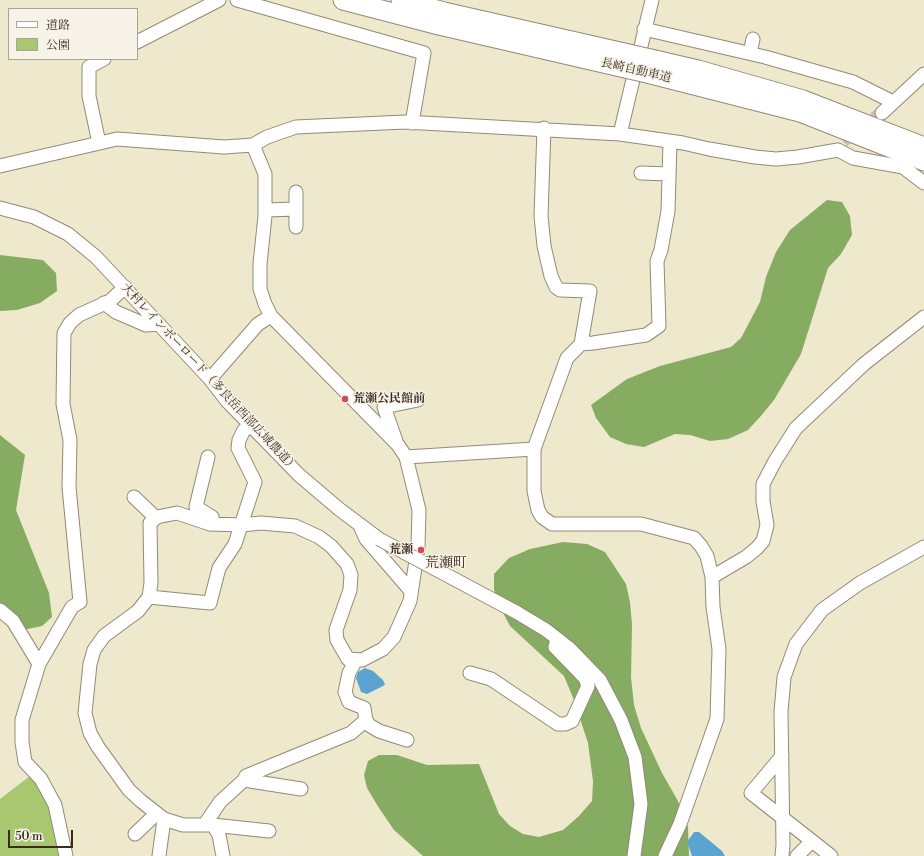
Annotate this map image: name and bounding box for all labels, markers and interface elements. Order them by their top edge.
legend [8,8,138,60]
text: 道路 [46,18,70,33]
text: 公園 [46,38,70,53]
street label: 長崎自動車道 [599,56,673,86]
street label: 大村レインボーロード（多良岳西部広域農道） [118,281,300,475]
place label: 荒瀬公民館前 [353,392,425,406]
marker: 荒瀬公民館前 [340,394,350,404]
place label: 荒瀬 [389,543,413,557]
marker: 荒瀬 [416,545,426,555]
district label: 荒瀬町 [425,556,467,572]
scale bar [10,822,75,848]
text: 50 m [15,829,43,844]

